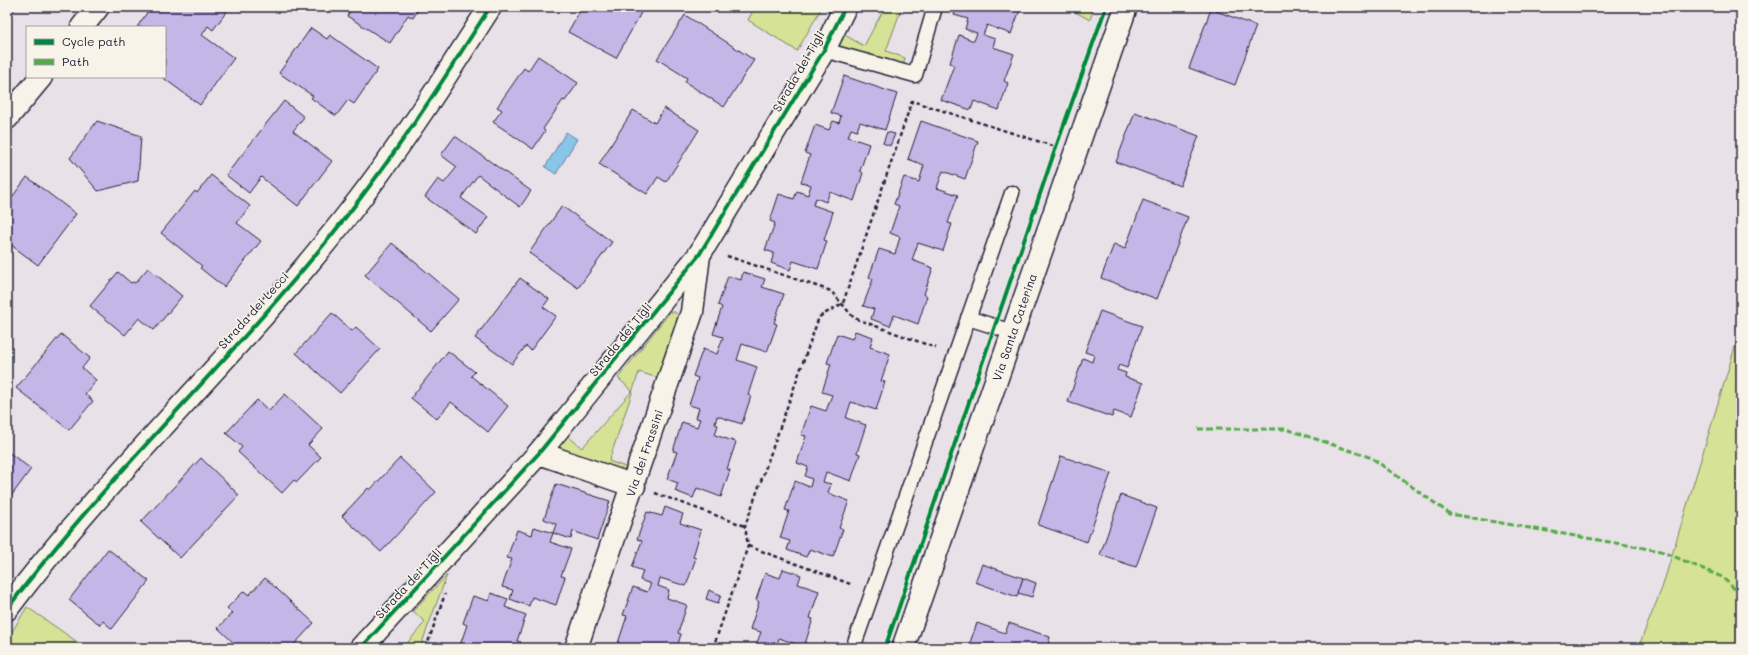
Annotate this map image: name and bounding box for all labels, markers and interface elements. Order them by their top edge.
legend [26,26,166,78]
street label: Strada dei Tigli [768,28,828,114]
text: Cycle path [62,33,125,49]
text: Path [62,53,89,69]
street label: Strada dei Lecci [214,268,292,352]
street label: Via Santa Caterina [988,271,1040,383]
street label: Strada dei Tigli [585,299,655,379]
street label: Via dei Frassini [622,407,666,499]
street label: Strada dei Tigli [371,544,445,622]

